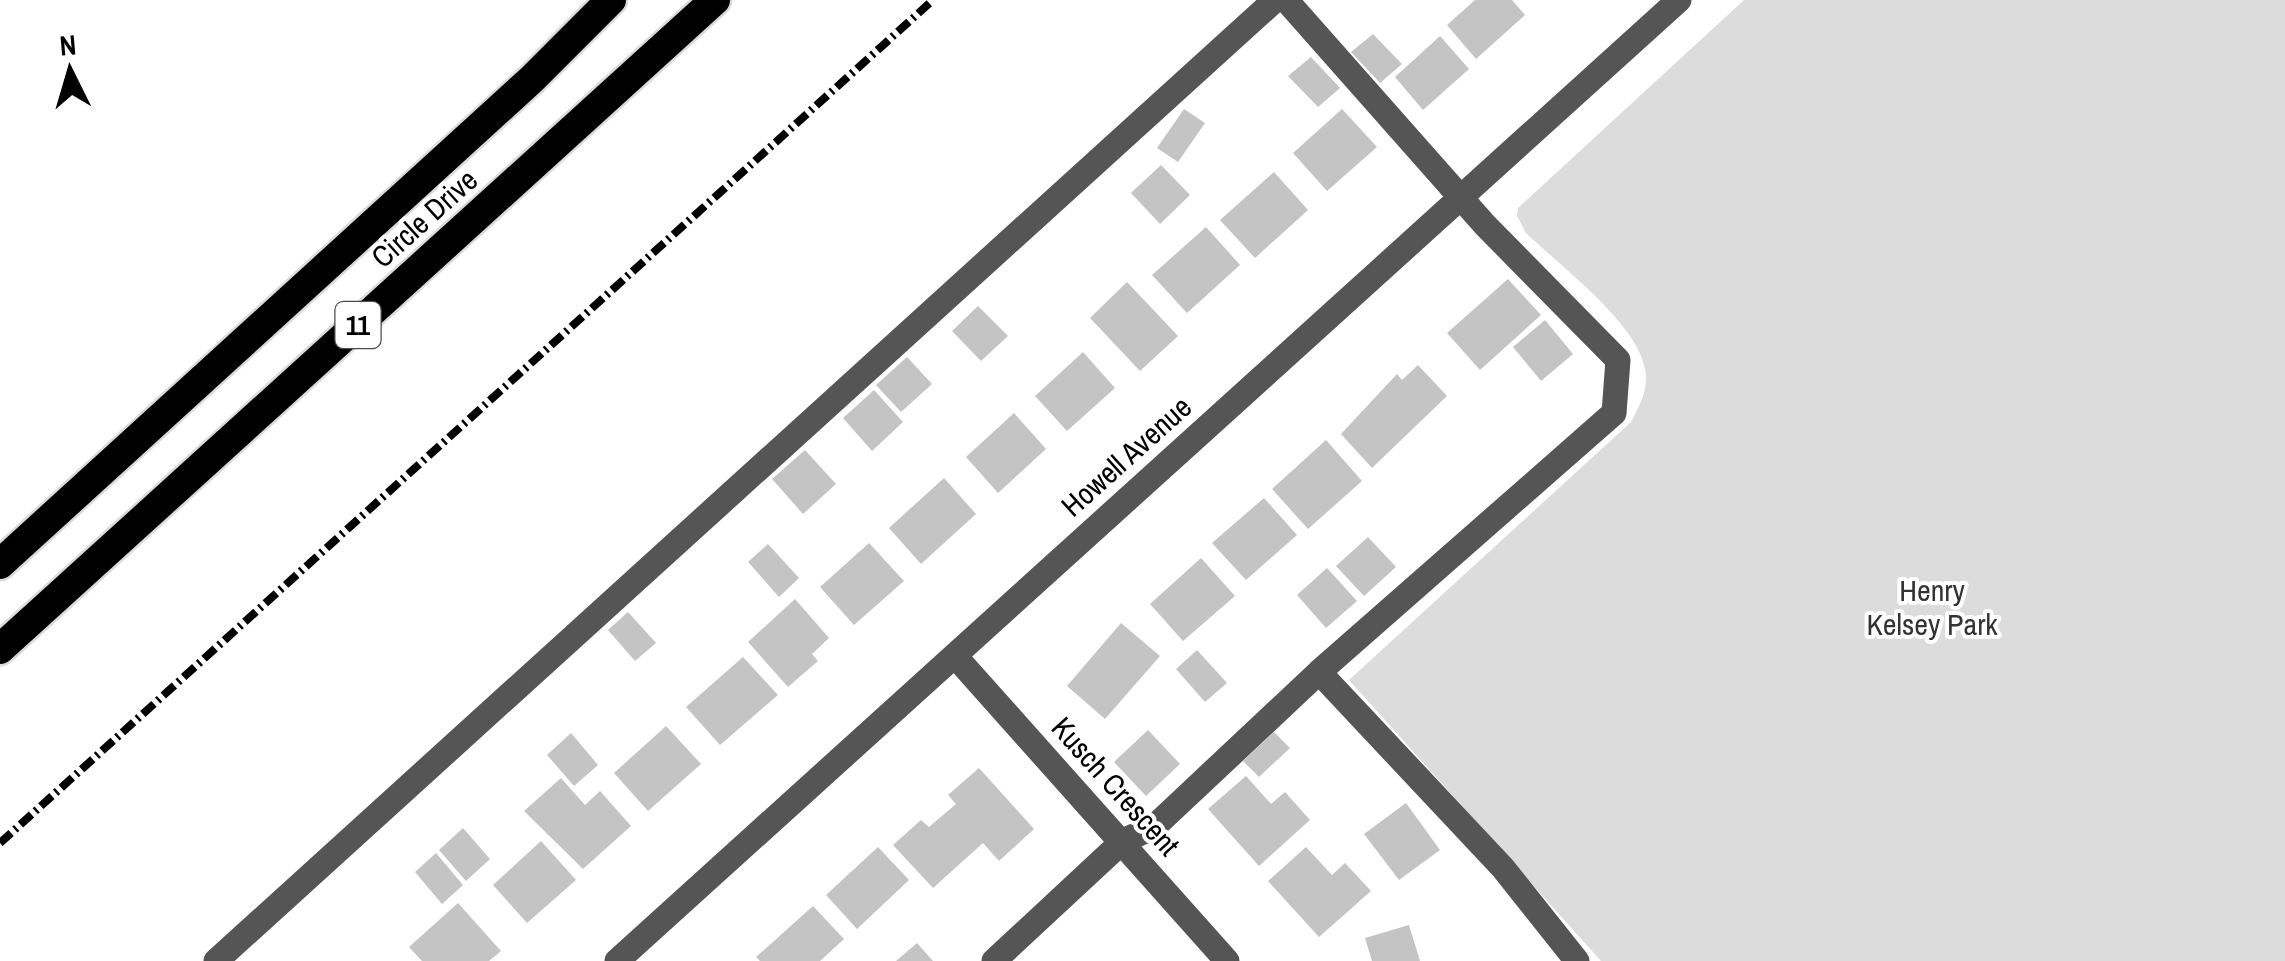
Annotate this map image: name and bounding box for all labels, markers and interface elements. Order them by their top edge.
north arrow [20,20,120,120]
text: N [58,25,78,65]
street label: Circle Drive [362,160,486,276]
road number: 11 [336,302,380,348]
street label: Howell Avenue [1052,387,1200,525]
park label: Henry Kelsey Park [1866,570,1998,644]
street label: Kusch Crescent [1043,708,1189,864]

